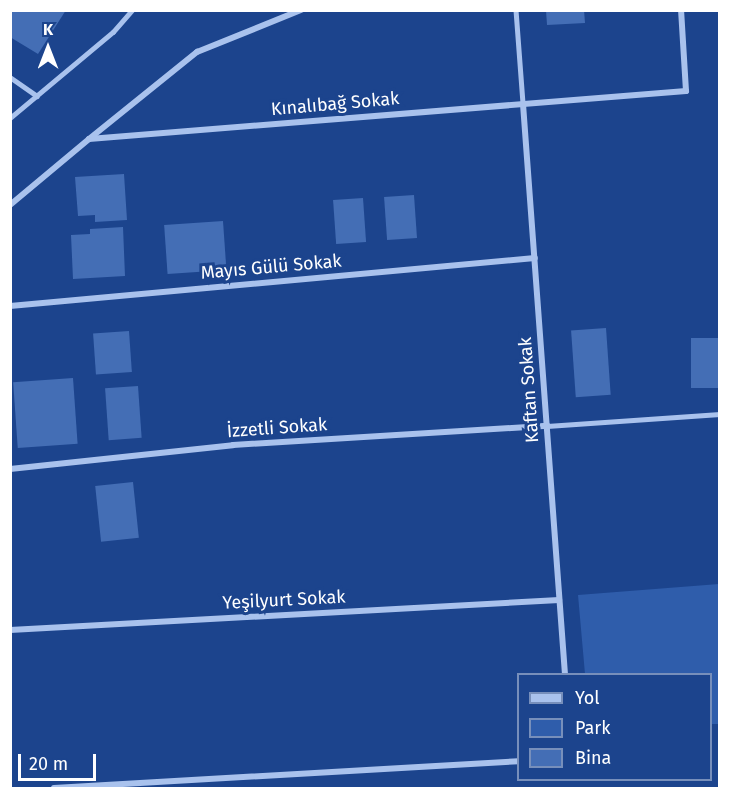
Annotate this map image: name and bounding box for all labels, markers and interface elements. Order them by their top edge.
north arrow [18,18,78,78]
text: K [43,20,53,39]
street label: Kınalıbağ Sokak [270,88,400,120]
street label: Mayıs Gülü Sokak [200,250,342,284]
street label: Kaftan Sokak [515,336,543,444]
street label: İzzetli Sokak [226,414,328,442]
street label: Yeşilyurt Sokak [222,586,346,614]
legend [517,673,712,781]
text: Yol [575,687,600,709]
text: Park [575,717,610,739]
scale bar [21,742,99,780]
text: Bina [575,747,611,769]
text: 20 m [29,753,68,775]

